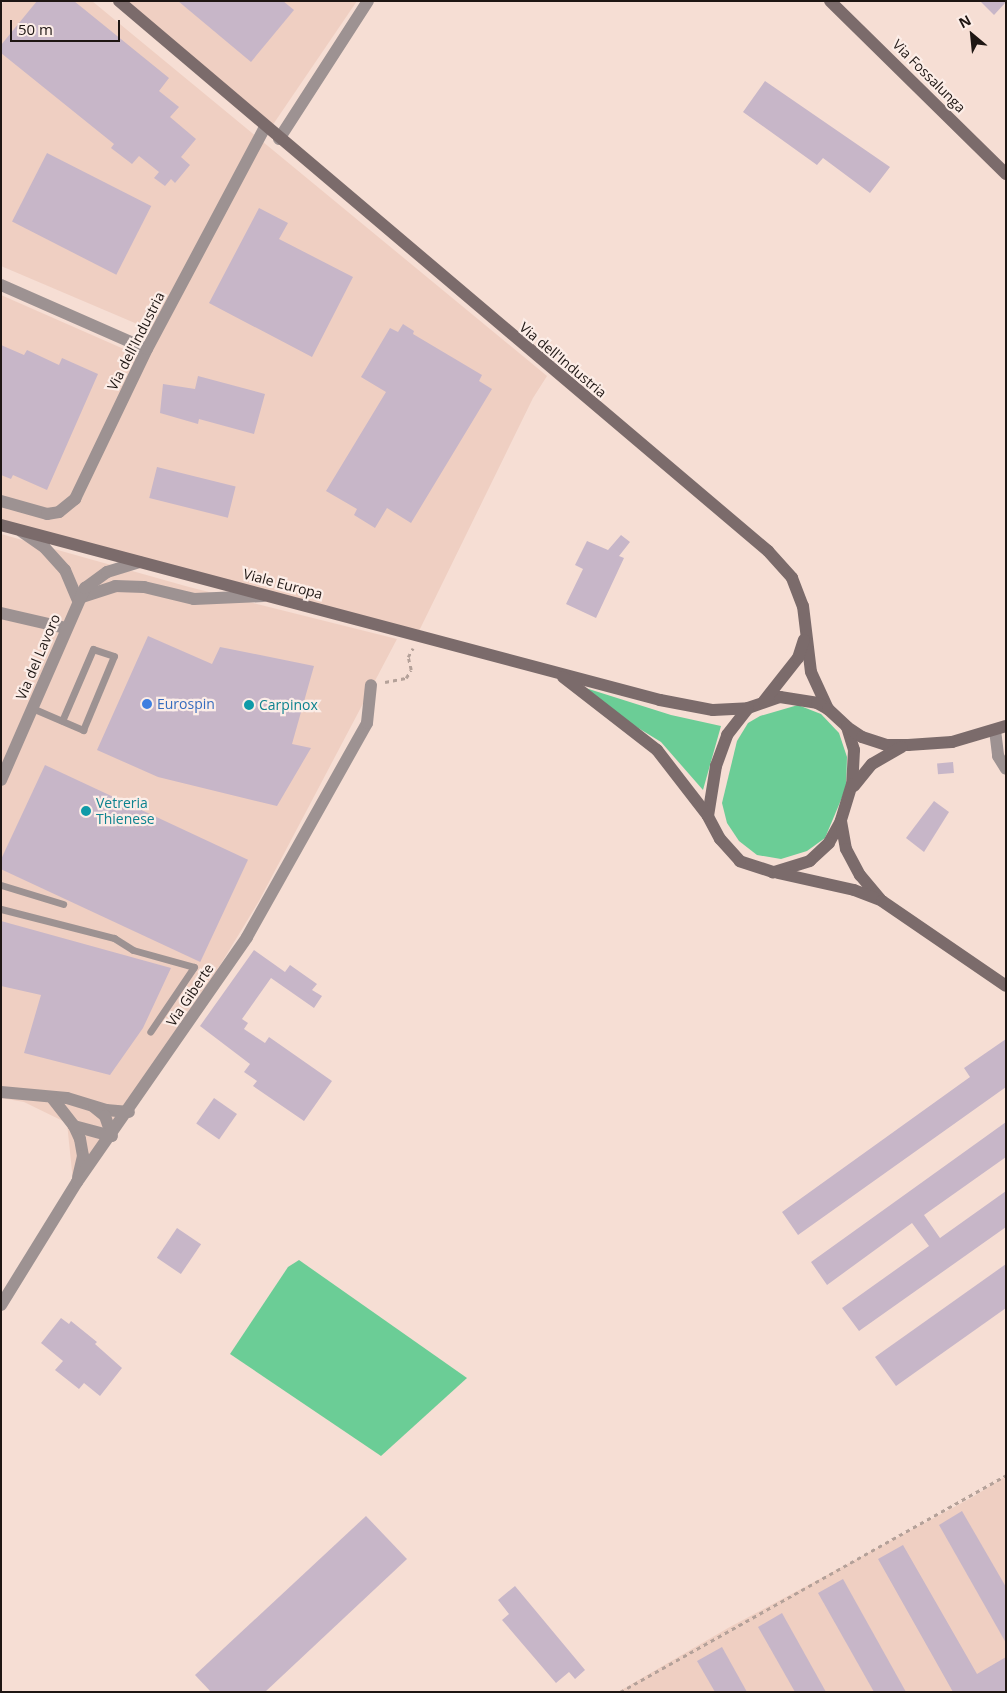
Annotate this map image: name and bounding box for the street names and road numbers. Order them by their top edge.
street label: Via Fossalunga [889,36,969,116]
street label: Via dell'Industria [104,289,168,393]
street label: Via dell'Industria [516,319,610,401]
street label: Viale Europa [241,565,325,603]
street label: Via del Lavoro [12,612,64,702]
street label: Via Giberte [163,960,217,1030]

